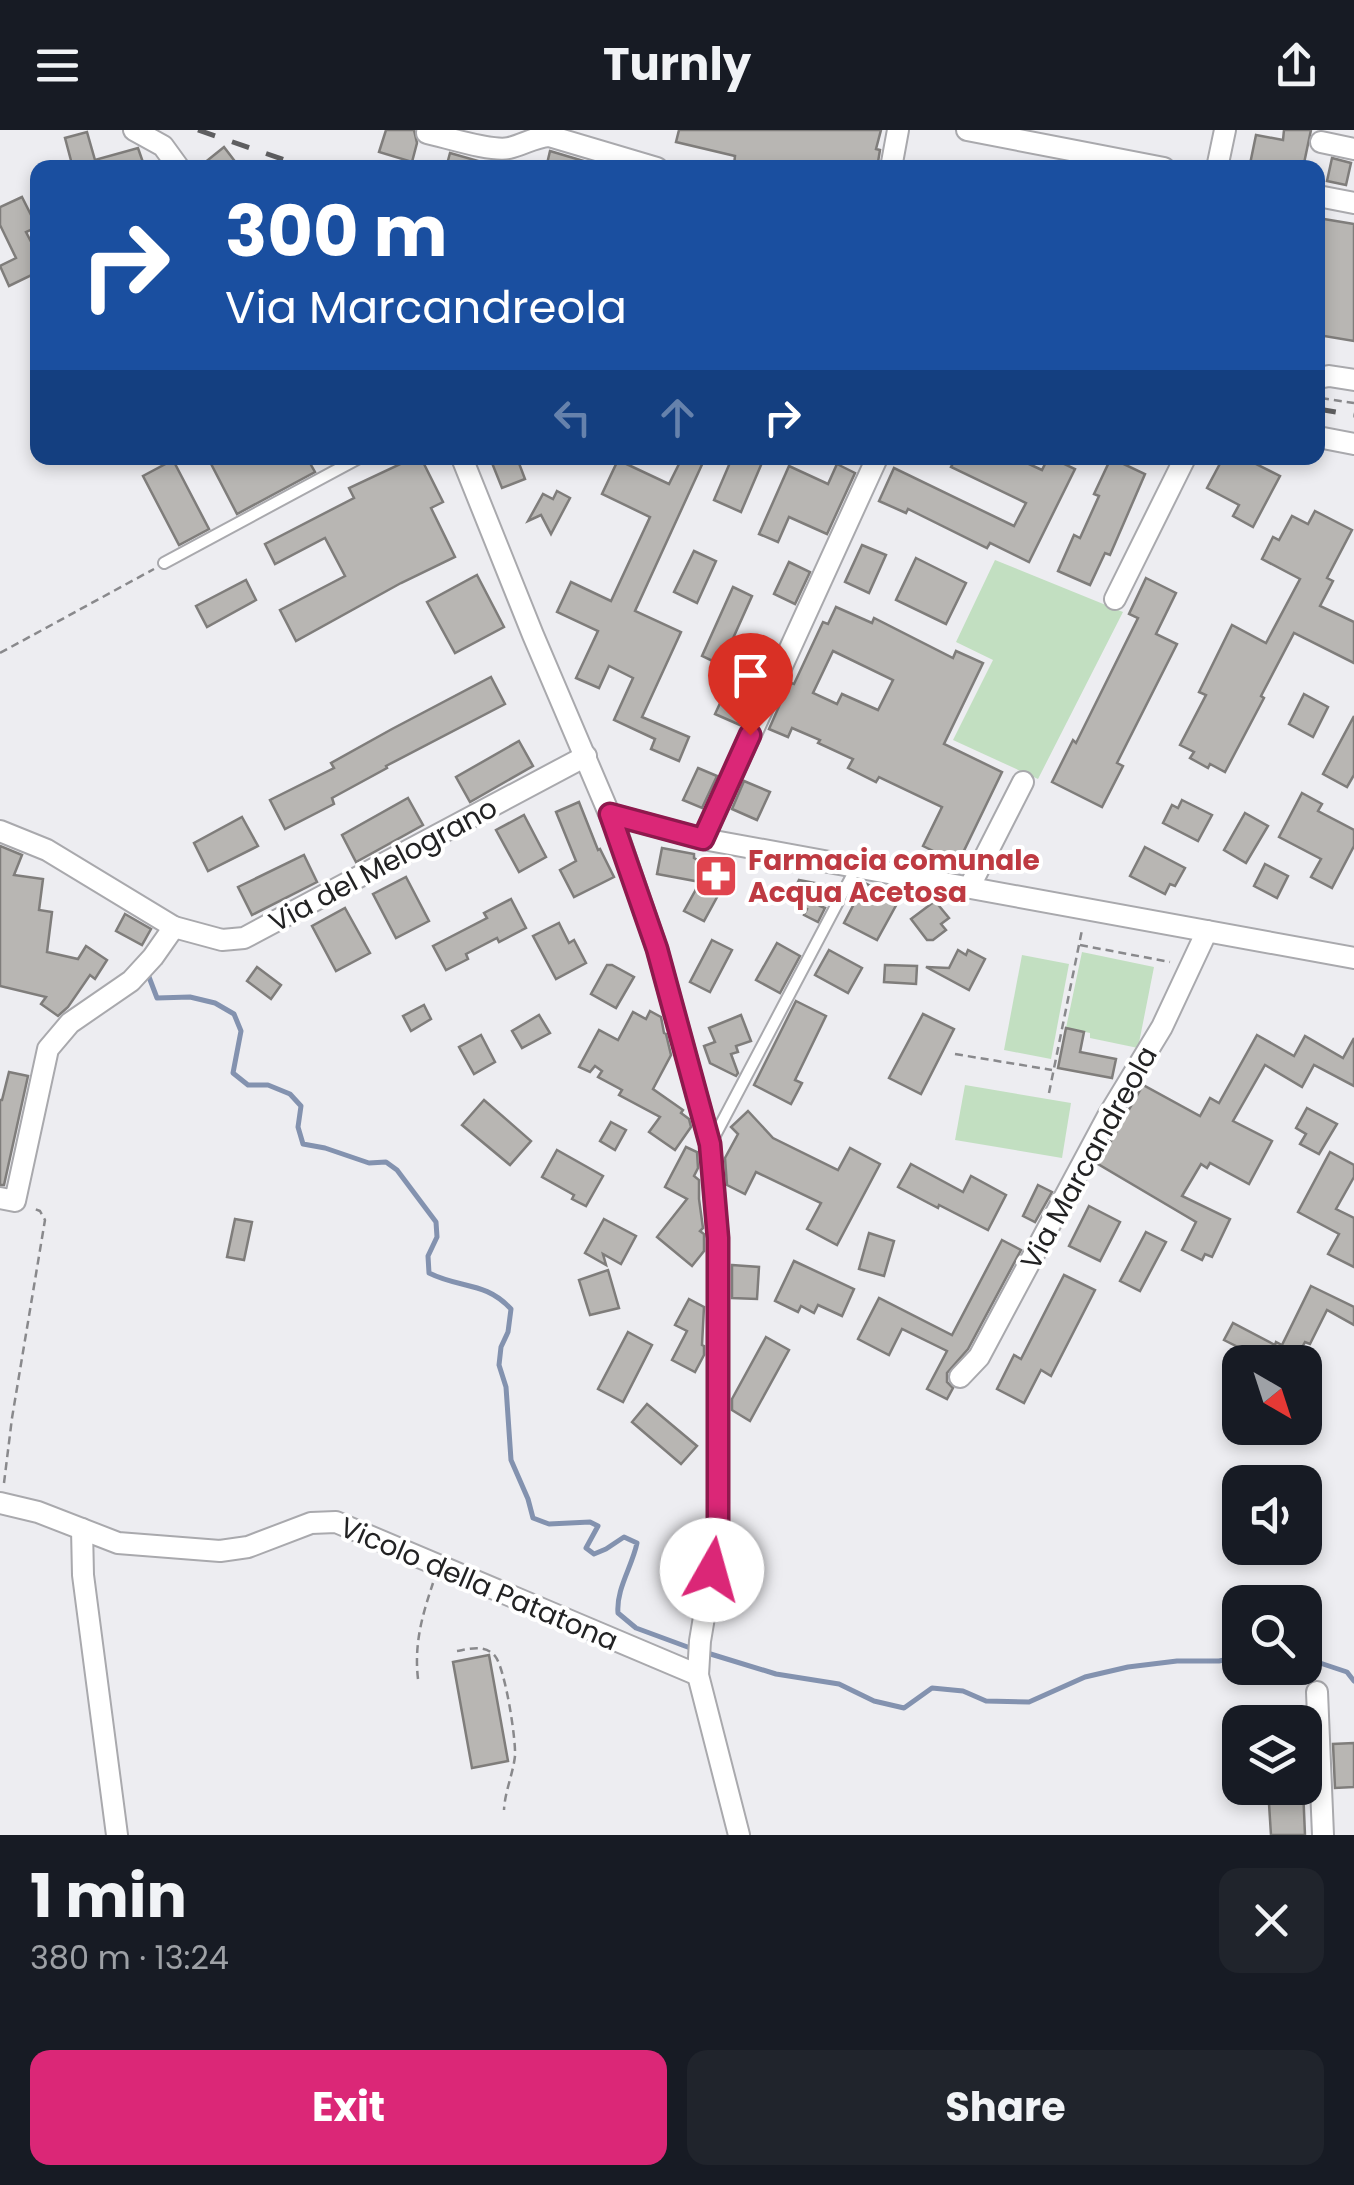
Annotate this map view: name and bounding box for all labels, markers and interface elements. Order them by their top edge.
text: Turnly [603,33,751,96]
icon: menu [30,38,85,93]
icon: share [1269,38,1324,93]
text: 300 m [225,182,448,281]
icon: right [60,200,190,330]
text: Via Marcandreola [225,276,627,339]
icon: left [545,390,600,445]
icon: ahead [650,390,705,445]
icon: right [755,390,810,445]
pin [708,633,793,736]
icon: arrive [723,648,778,703]
street label: Via del Melograno [262,788,504,942]
place label: Farmacia comunale Acqua Acetosa [748,841,1040,912]
pharmacy icon: Farmacia comunale Acqua Acetosa [693,853,739,899]
street label: Via Marcandreola [1011,1039,1167,1277]
north arrow [1222,1345,1322,1445]
map controls [1222,1345,1322,1805]
button: sound [1222,1465,1322,1565]
street label: Vicolo della Patatona [334,1508,624,1660]
position arrow [660,1518,764,1622]
button: search [1222,1585,1322,1685]
button: layers [1222,1705,1322,1805]
text: 1 min [30,1854,187,1938]
button: close [1219,1868,1324,1973]
text: 380 m · 13:24 [30,1935,229,1980]
button: Exit [30,2050,667,2165]
button: Share [687,2050,1324,2165]

